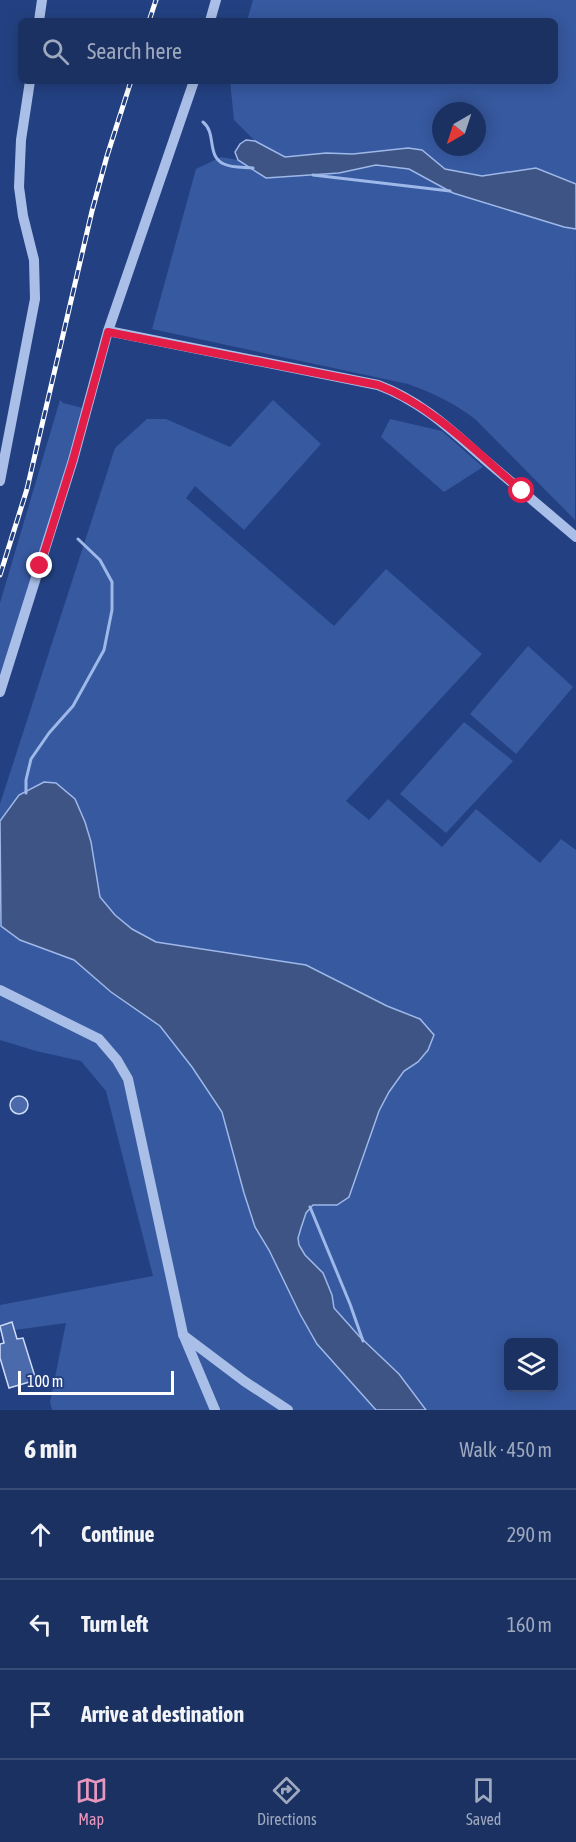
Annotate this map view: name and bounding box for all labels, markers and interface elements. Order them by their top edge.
search box [18,18,558,84]
icon: search [39,35,72,68]
text: Search here [87,38,182,64]
north arrow [432,102,486,156]
route start [508,477,534,503]
route end [26,552,52,578]
map controls [504,1338,558,1392]
button: layers [504,1338,558,1392]
scale bar [18,1368,174,1396]
text: 100 m [27,1372,63,1390]
text: 6 min [24,1434,77,1464]
text: Walk · 450 m [460,1438,552,1461]
icon: ahead [24,1518,57,1551]
text: Continue [81,1521,155,1547]
text: 290 m [507,1523,552,1546]
icon: left [24,1608,57,1641]
text: Turn left [81,1611,148,1637]
text: 160 m [507,1613,552,1636]
icon: arrive [24,1698,57,1731]
text: Arrive at destination [81,1701,244,1727]
tab: Map [75,1774,108,1828]
tab: Directions [257,1774,317,1828]
tab: Saved [466,1774,501,1828]

